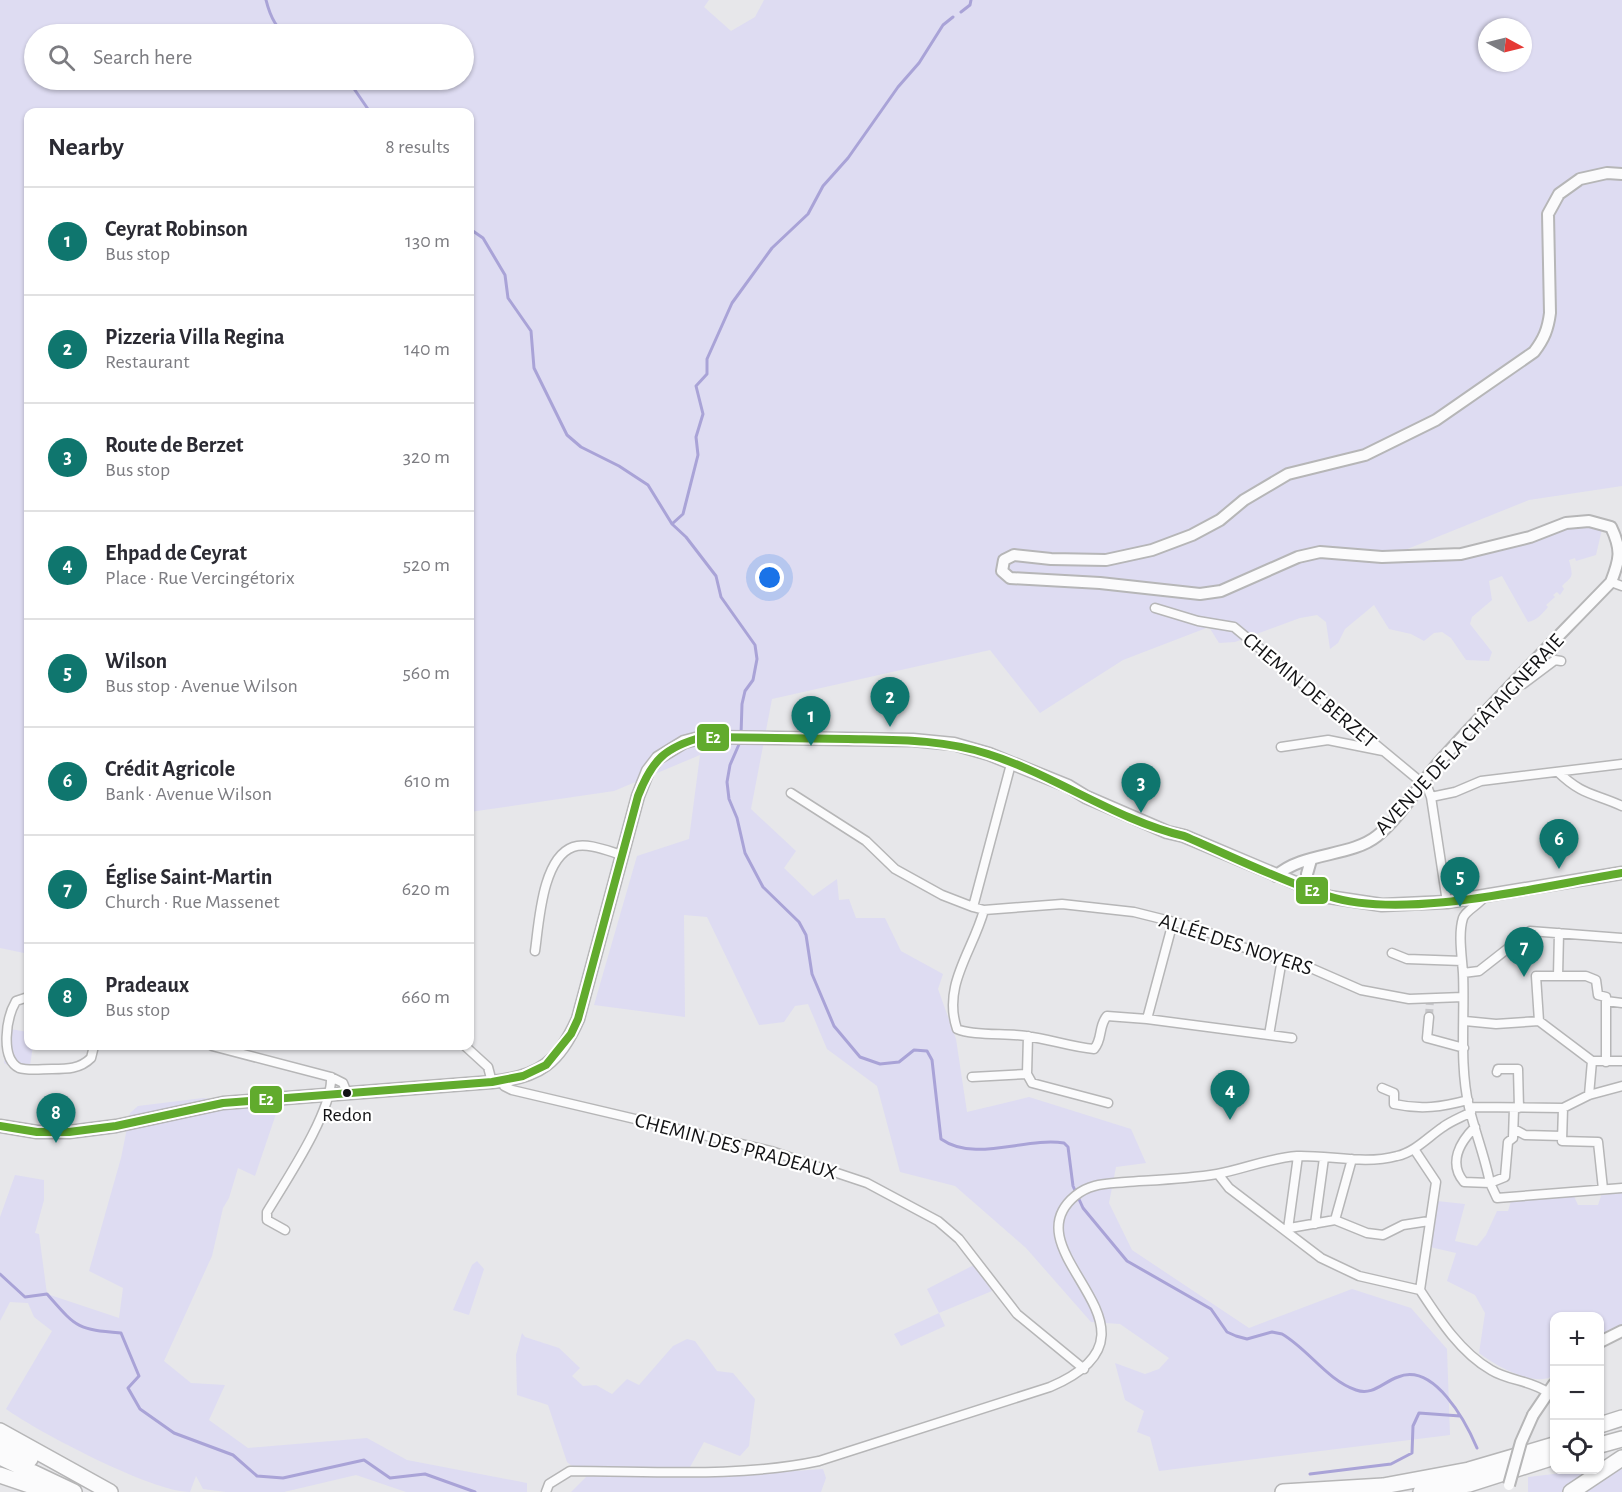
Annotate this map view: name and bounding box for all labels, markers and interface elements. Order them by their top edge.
north arrow [1478,18,1532,72]
search box [24,24,474,90]
icon: search [45,41,78,74]
text: Search here [93,46,192,68]
text: Nearby [48,134,124,160]
text: 8 results [385,137,450,157]
text: Ceyrat Robinson [105,218,248,240]
text: 1 [64,231,71,251]
text: 130 m [405,231,450,251]
text: Bus stop [105,244,170,264]
text: Pizzeria Villa Regina [105,326,285,348]
text: 2 [63,339,72,359]
text: 140 m [404,339,450,359]
text: Restaurant [105,352,190,372]
text: Route de Berzet [105,434,244,456]
text: 3 [63,447,72,467]
text: 320 m [403,447,450,467]
text: Bus stop [105,460,170,480]
text: Ehpad de Ceyrat [105,542,247,564]
text: 4 [62,555,73,575]
text: 520 m [403,555,450,575]
your location [755,563,784,592]
text: Place · Rue Vercingétorix [105,568,295,588]
street label: CHEMIN DE BERZET [1239,629,1380,752]
street label: AVENUE DE LA CHÂTAIGNERAIE [1370,629,1568,839]
text: Wilson [105,650,167,672]
text: 5 [63,663,72,683]
text: 560 m [402,663,450,683]
text: Bus stop · Avenue Wilson [105,676,298,696]
pin: 2 [870,678,910,727]
pin: 1 [792,696,830,746]
line badge: E2 [696,723,730,752]
text: E2 [705,730,721,746]
text: Crédit Agricole [105,758,235,780]
pin: 3 [1122,764,1160,813]
text: 6 [63,771,72,791]
text: 610 m [404,771,450,791]
text: Bank · Avenue Wilson [105,784,272,804]
pin: 6 [1540,820,1578,869]
pin: 5 [1440,858,1480,907]
text: Église Saint-Martin [105,866,273,888]
line badge: E2 [1295,876,1329,905]
text: 7 [63,879,72,899]
text: 620 m [402,879,450,899]
text: E2 [1304,883,1320,899]
text: Church · Rue Massenet [105,892,280,912]
street label: ALLÉE DES NOYERS [1157,908,1316,979]
pin: 7 [1504,928,1544,977]
text: Pradeaux [105,974,189,996]
text: 8 [63,987,72,1007]
text: 660 m [401,987,450,1007]
text: Bus stop [105,1000,170,1020]
pin: 4 [1210,1070,1250,1120]
line badge: E2 [249,1085,283,1114]
marker: Redon [341,1087,353,1099]
text: E2 [258,1092,274,1108]
pin: 8 [36,1094,76,1143]
place label: Redon [322,1105,372,1125]
street label: CHEMIN DES PRADEAUX [633,1109,839,1184]
map controls [1550,1312,1604,1474]
button: + [1550,1312,1604,1366]
button: − [1550,1366,1604,1420]
button: locate [1550,1420,1604,1474]

